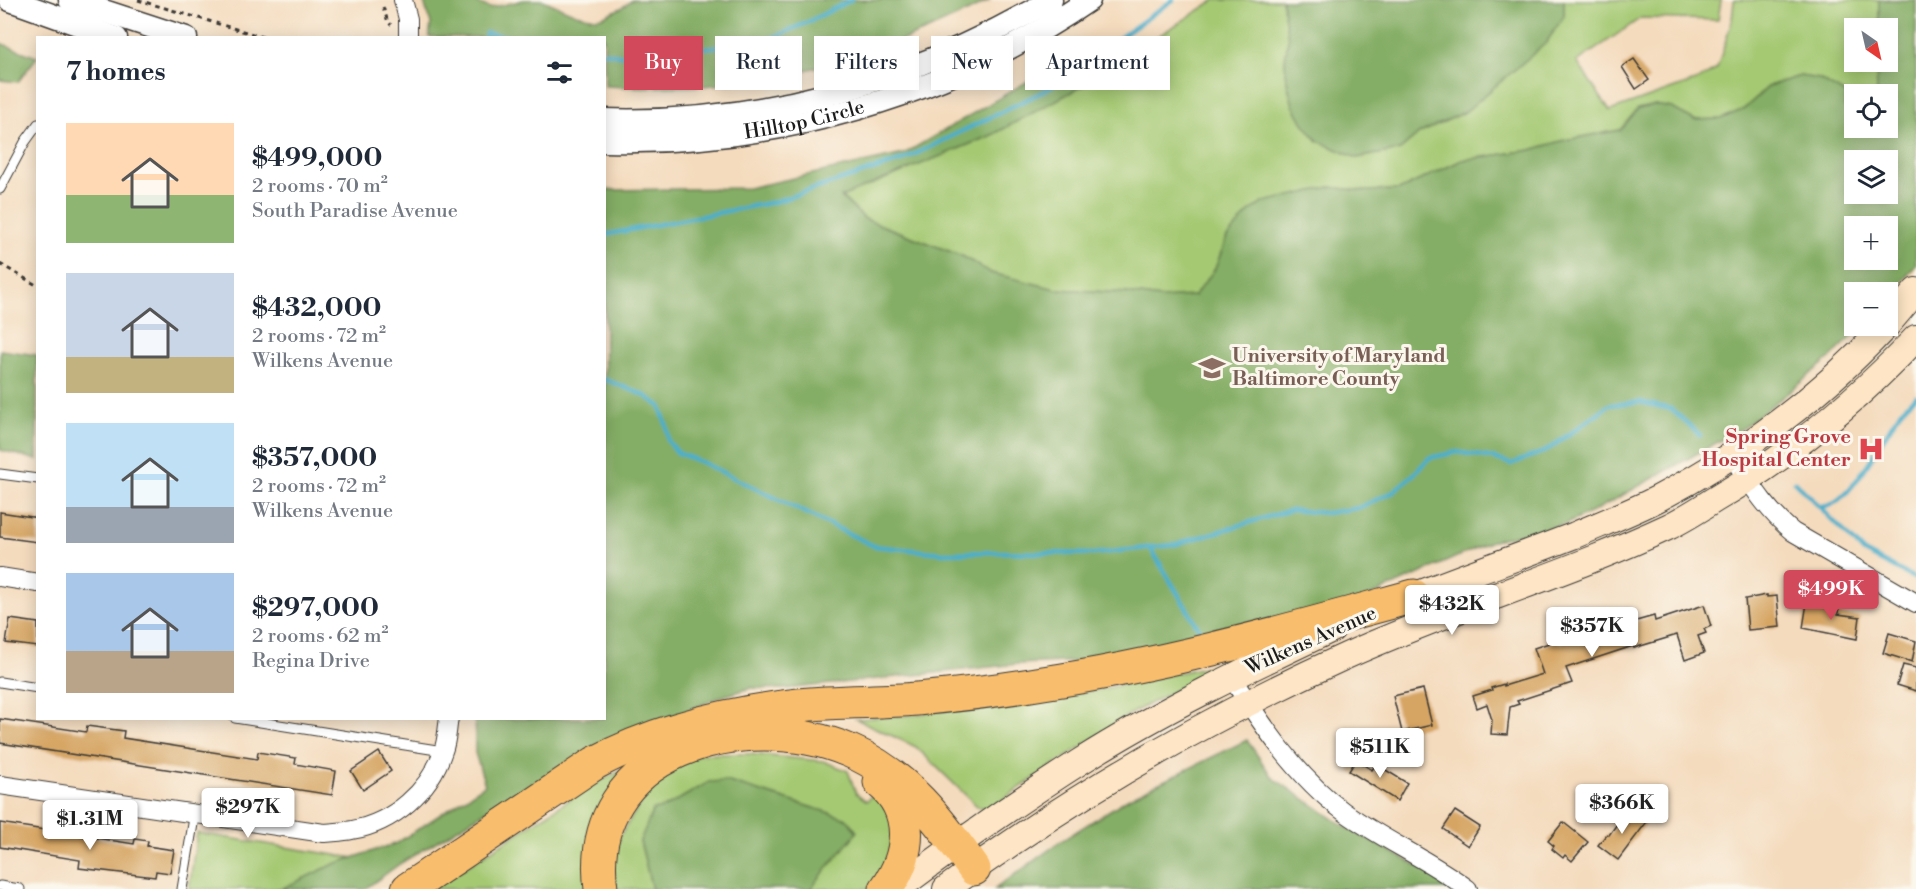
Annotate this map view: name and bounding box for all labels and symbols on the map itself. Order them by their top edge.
north arrow [1844,18,1898,72]
street label: Hilltop Circle [742,95,868,145]
place label: University of Maryland Baltimore County [1232,344,1446,392]
school or university icon: University of Maryland Baltimore County [1197,353,1227,383]
place label: Spring Grove Hospital Center [1702,425,1851,473]
hospital icon: Spring Grove Hospital Center [1856,434,1886,464]
pin: $499K [1789,570,1873,621]
pin: $432K [1410,585,1494,636]
street label: Wilkens Avenue [1241,601,1381,682]
pin: $357K [1550,607,1634,658]
pin: $511K [1338,728,1422,779]
pin: $366K [1580,784,1664,835]
pin: $297K [206,788,290,839]
pin: $1.31M [41,800,139,851]

